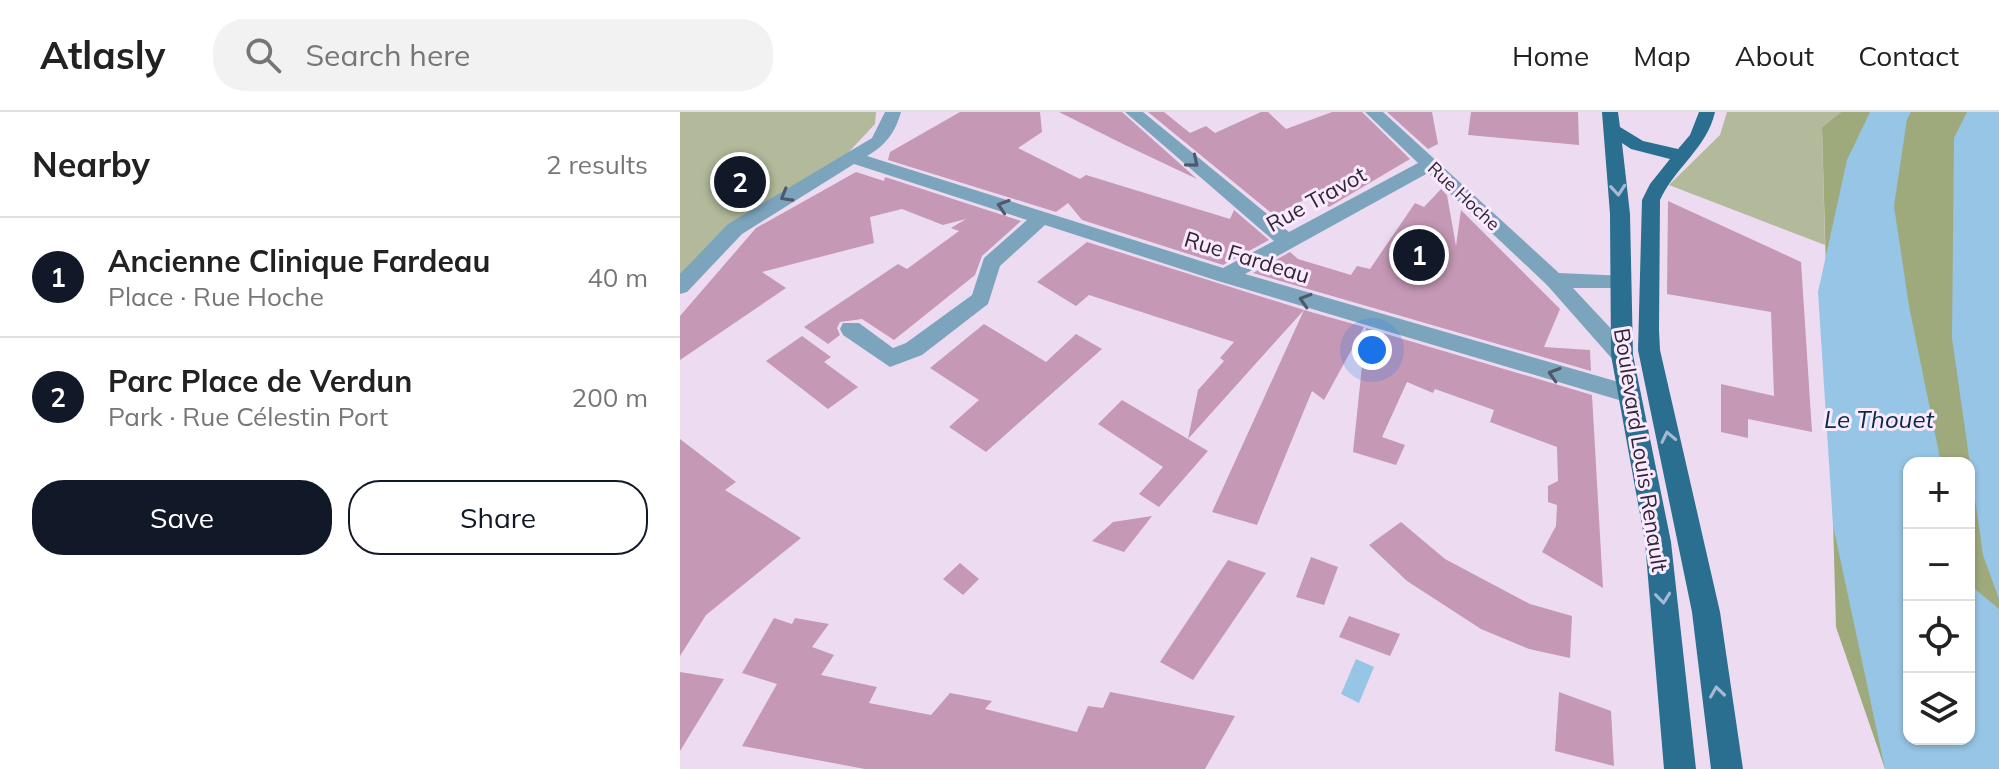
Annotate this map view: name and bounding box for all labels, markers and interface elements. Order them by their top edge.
search box [213,19,773,91]
text: Atlasly [40,31,165,79]
icon: search [241,33,285,77]
text: Search here [305,36,470,74]
text: Home [1512,38,1589,73]
text: Map [1633,38,1691,73]
text: About [1735,38,1814,73]
text: Contact [1858,38,1959,73]
text: Nearby [32,143,150,186]
text: 2 results [546,148,648,181]
pin: 2 [714,152,766,212]
one-way arrow [1184,152,1198,167]
street label: Rue Hoche [1423,157,1505,235]
street label: Rue Travot [1261,160,1371,238]
one-way arrow [1609,184,1626,197]
one-way arrow [780,186,795,202]
one-way arrow [997,199,1011,215]
street label: Rue Fardeau [1181,225,1313,289]
pin: 1 [1393,225,1445,285]
text: Ancienne Clinique Fardeau [108,242,490,280]
text: 1 [50,261,66,294]
text: 40 m [587,261,648,294]
text: Place · Rue Hoche [108,280,324,313]
one-way arrow [1298,293,1312,309]
street label: Boulevard Louis Renault [1608,326,1674,574]
your location [1352,330,1392,370]
text: Parc Place de Verdun [108,362,412,400]
one-way arrow [1548,367,1561,383]
text: 2 [50,381,66,414]
text: 200 m [572,381,648,414]
text: Park · Rue Célestin Port [108,400,388,433]
water label: Le Thouet [1824,404,1935,434]
one-way arrow [1660,430,1677,444]
map controls [1903,457,1975,745]
button: + [1903,457,1975,529]
button: Save [32,480,332,555]
button: Share [348,480,648,555]
button: − [1903,529,1975,601]
one-way arrow [1655,591,1672,604]
button: locate [1903,601,1975,673]
button: layers [1903,673,1975,745]
one-way arrow [1709,685,1726,699]

